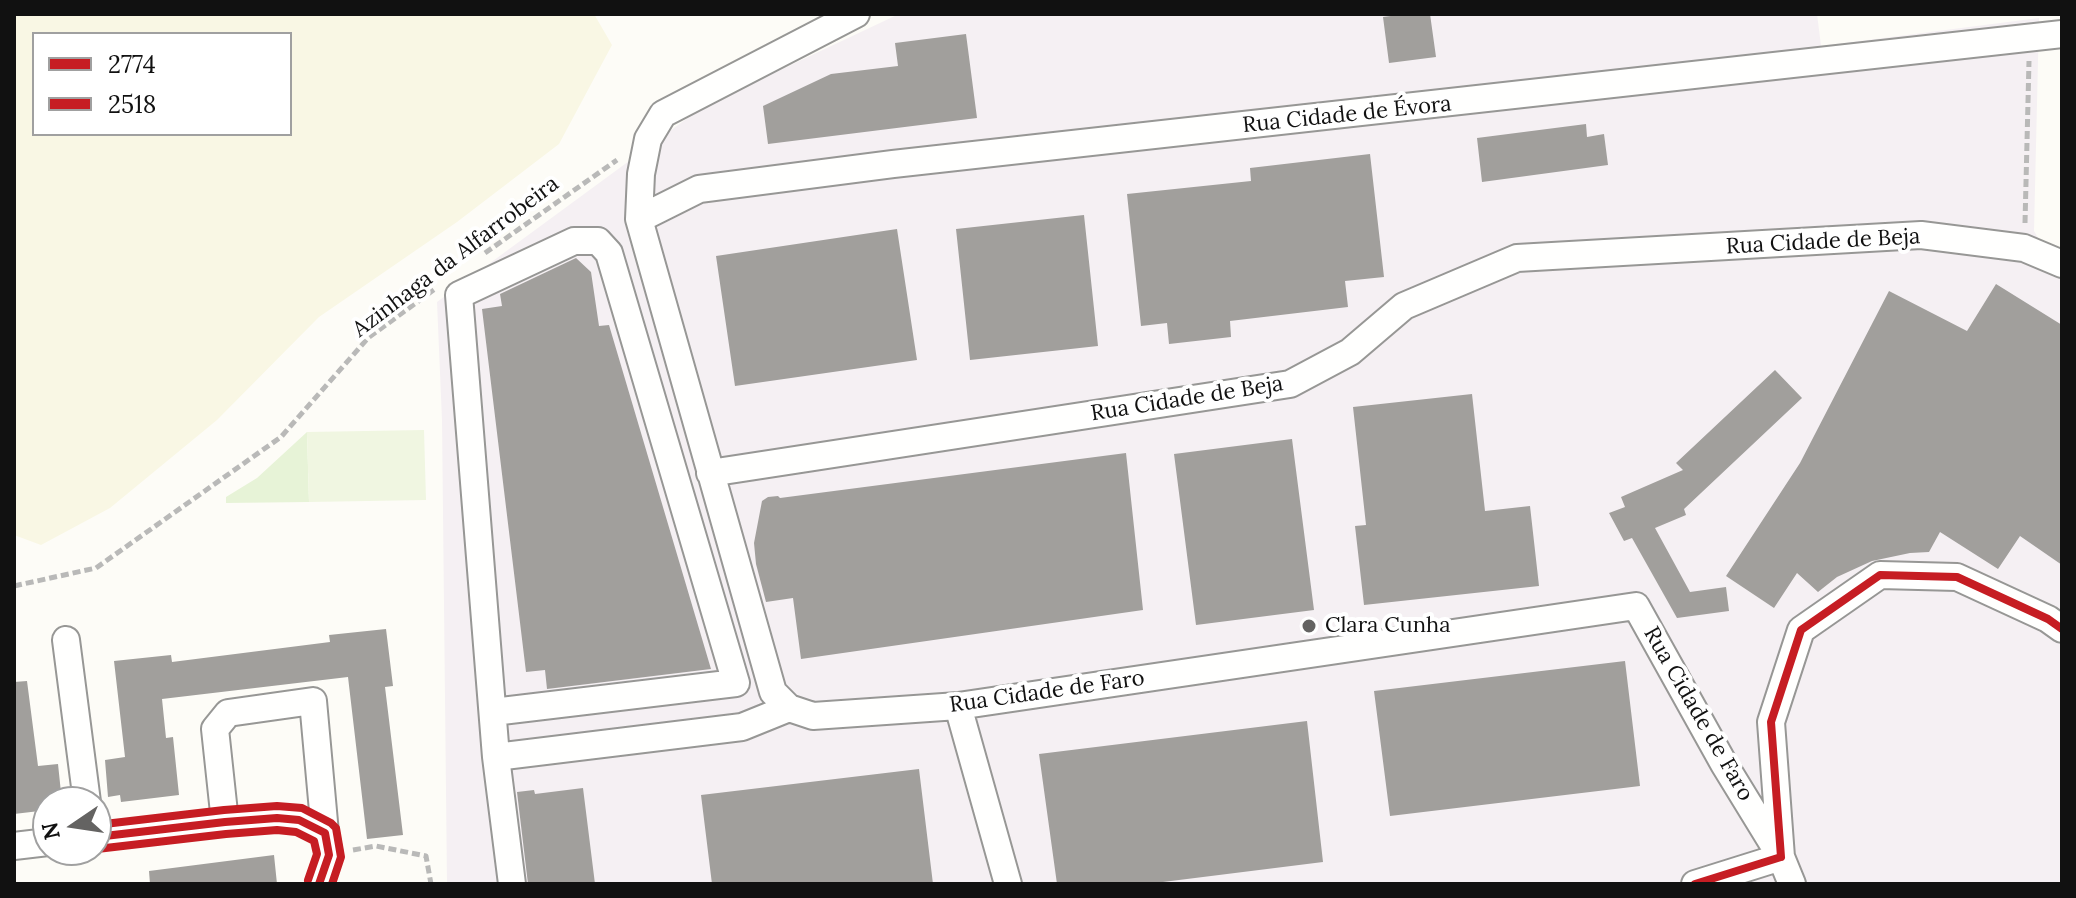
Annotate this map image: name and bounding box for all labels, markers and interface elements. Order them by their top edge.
legend [32,32,292,136]
text: 2774 [108,49,156,80]
text: 2518 [108,89,156,120]
street label: Rua Cidade de Évora [1241,91,1453,139]
street label: Azinhaga da Alfarrobeira [348,171,564,343]
street label: Rua Cidade de Beja [1725,224,1921,260]
street label: Rua Cidade de Beja [1089,371,1285,427]
place label: Clara Cunha [1325,613,1451,639]
marker: Clara Cunha [1300,617,1318,635]
street label: Rua Cidade de Faro [1637,622,1759,806]
street label: Rua Cidade de Faro [948,665,1146,719]
north arrow [32,786,112,866]
text: N [35,820,66,842]

